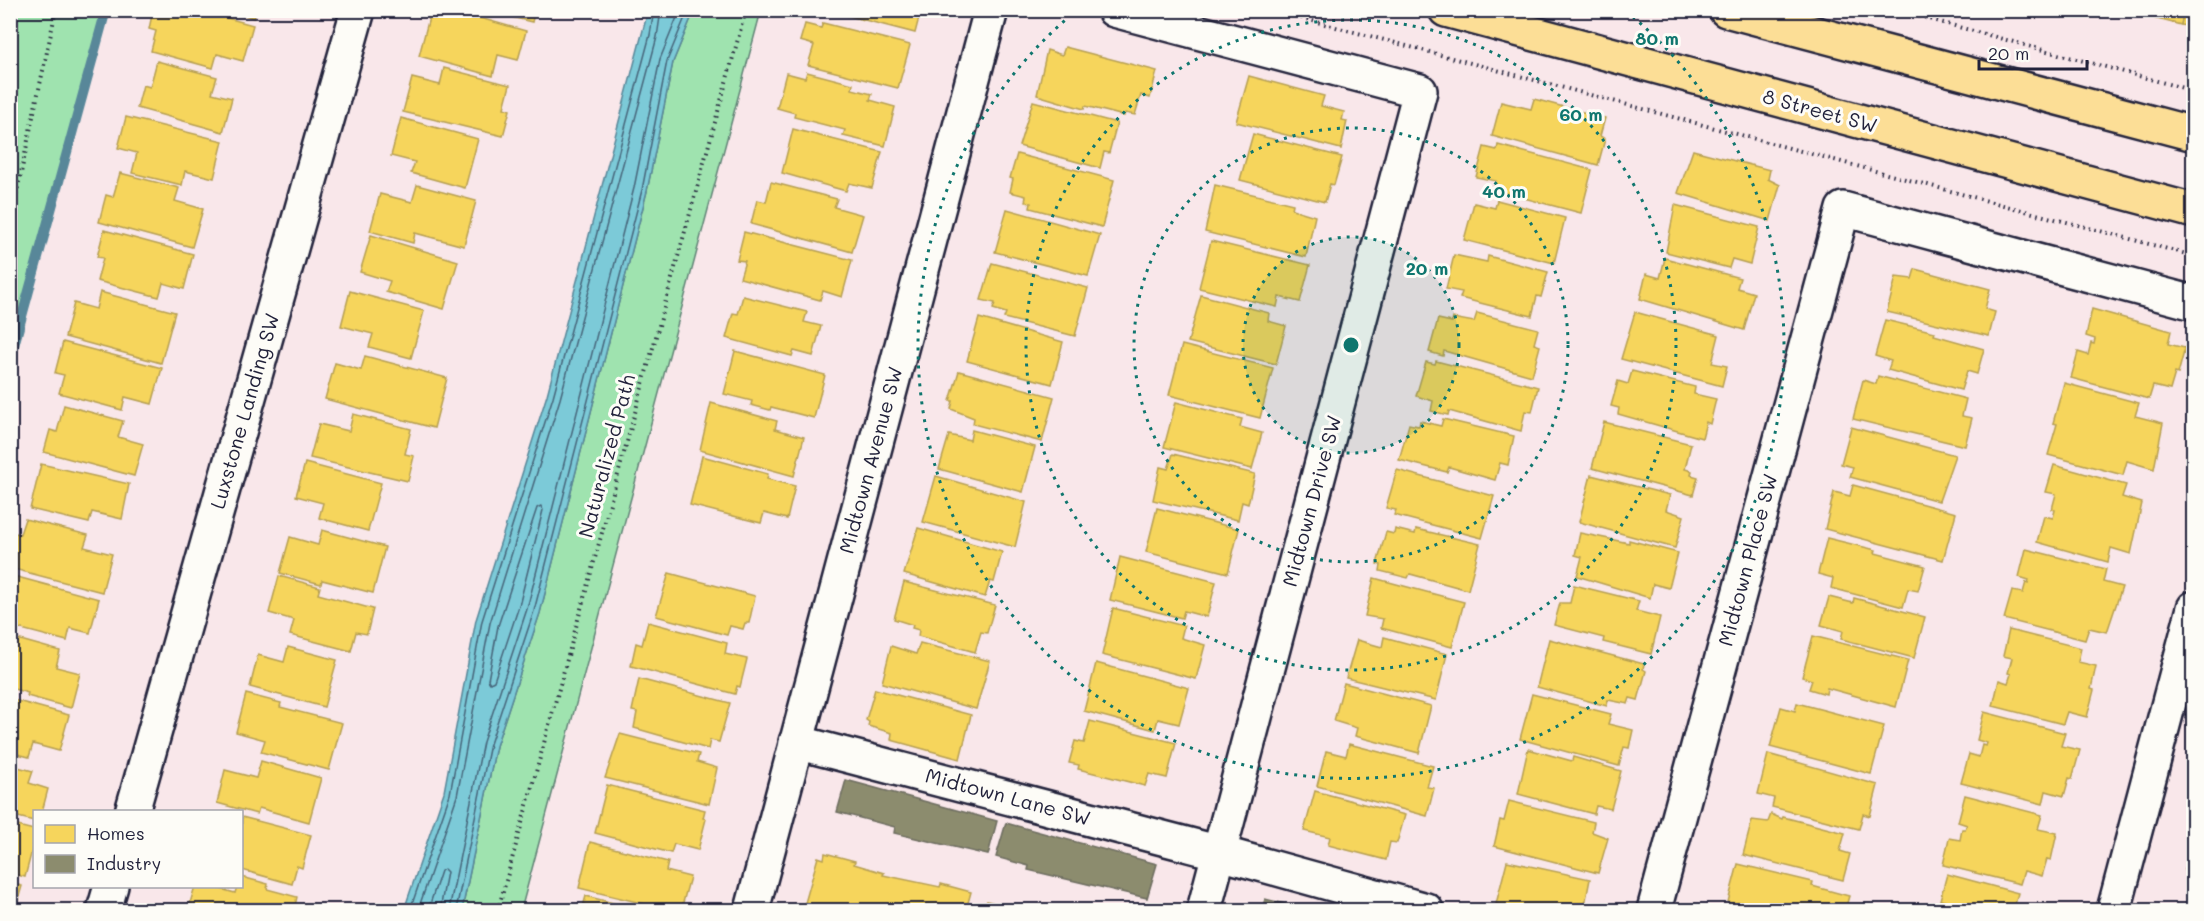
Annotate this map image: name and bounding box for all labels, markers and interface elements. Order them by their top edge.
text: 80 m [1635,26,1679,50]
scale bar [1979,33,2087,71]
text: 20 m [1988,41,2029,65]
street label: 8 Street SW [1760,82,1880,138]
text: 60 m [1559,102,1603,126]
text: 40 m [1482,179,1526,203]
text: 20 m [1406,256,1448,280]
street label: Luxstone Landing SW [204,310,284,512]
centre of rings [1341,335,1361,355]
street label: Midtown Avenue SW [833,363,908,556]
street label: Naturalized Path [572,371,640,540]
street label: Midtown Drive SW [1276,412,1346,589]
street label: Midtown Place SW [1712,471,1783,649]
street label: Midtown Lane SW [923,761,1094,831]
legend [33,810,243,888]
text: Homes [87,821,145,845]
text: Industry [87,851,161,875]

